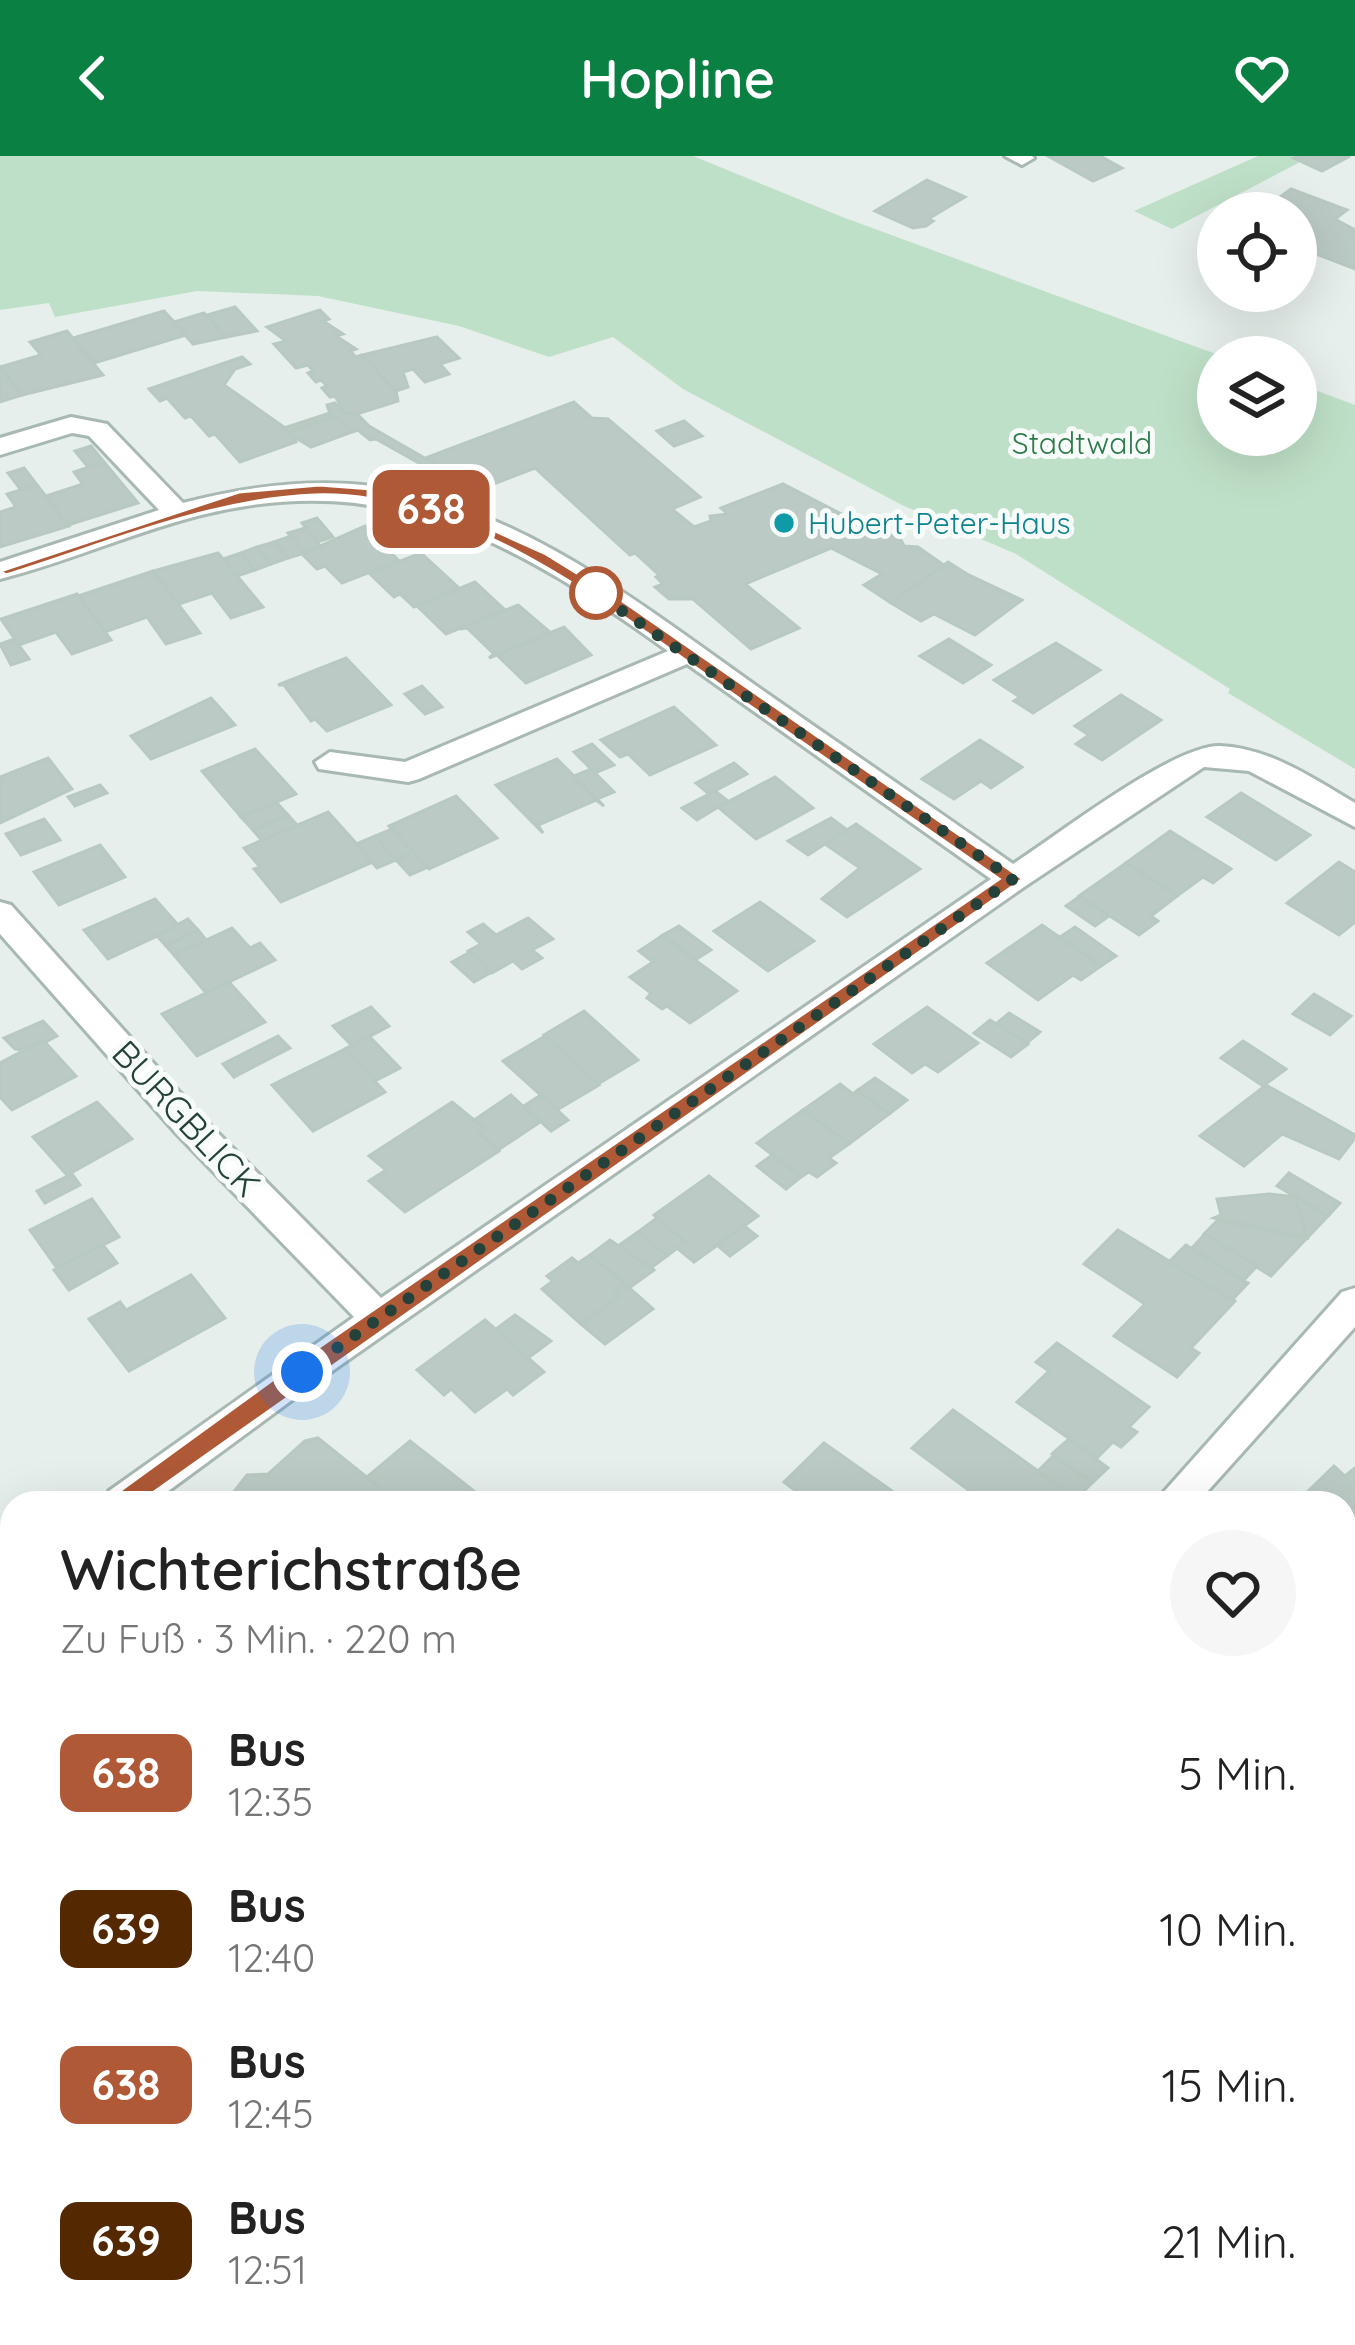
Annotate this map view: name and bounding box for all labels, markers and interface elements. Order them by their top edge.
text: Hopline [580,44,775,112]
icon: back [60,45,126,111]
icon: heart [1229,45,1295,111]
map controls [1197,192,1317,456]
button: locate [1197,192,1317,312]
button: layers [1197,336,1317,456]
park label: Stadtwald [1012,424,1152,462]
line badge: 638 [362,470,500,548]
text: 638 [397,482,465,535]
place label: Hubert-Peter-Haus [808,504,1071,542]
marker: Hubert-Peter-Haus [771,510,797,536]
unlabelled marker [571,568,621,618]
street label: BURGBLICK [103,1031,271,1205]
your location [272,1342,332,1402]
button: heart [1170,1530,1296,1656]
text: Wichterichstraße [60,1533,522,1604]
text: Zu Fuß · 3 Min. · 220 m [60,1614,457,1663]
text: Bus [228,1721,306,1777]
text: 5 Min. [1178,1745,1296,1801]
text: 638 [92,1746,160,1799]
text: 12:35 [228,1777,313,1826]
text: Bus [228,1877,306,1933]
text: 10 Min. [1159,1901,1296,1957]
text: 639 [91,1902,161,1955]
text: 12:40 [228,1933,315,1982]
text: Bus [228,2033,306,2089]
text: 15 Min. [1162,2057,1296,2113]
text: 638 [92,2058,160,2111]
text: 12:45 [228,2089,313,2138]
text: Bus [228,2189,306,2245]
text: 21 Min. [1161,2213,1296,2269]
text: 639 [91,2214,161,2267]
text: 12:51 [228,2245,307,2294]

